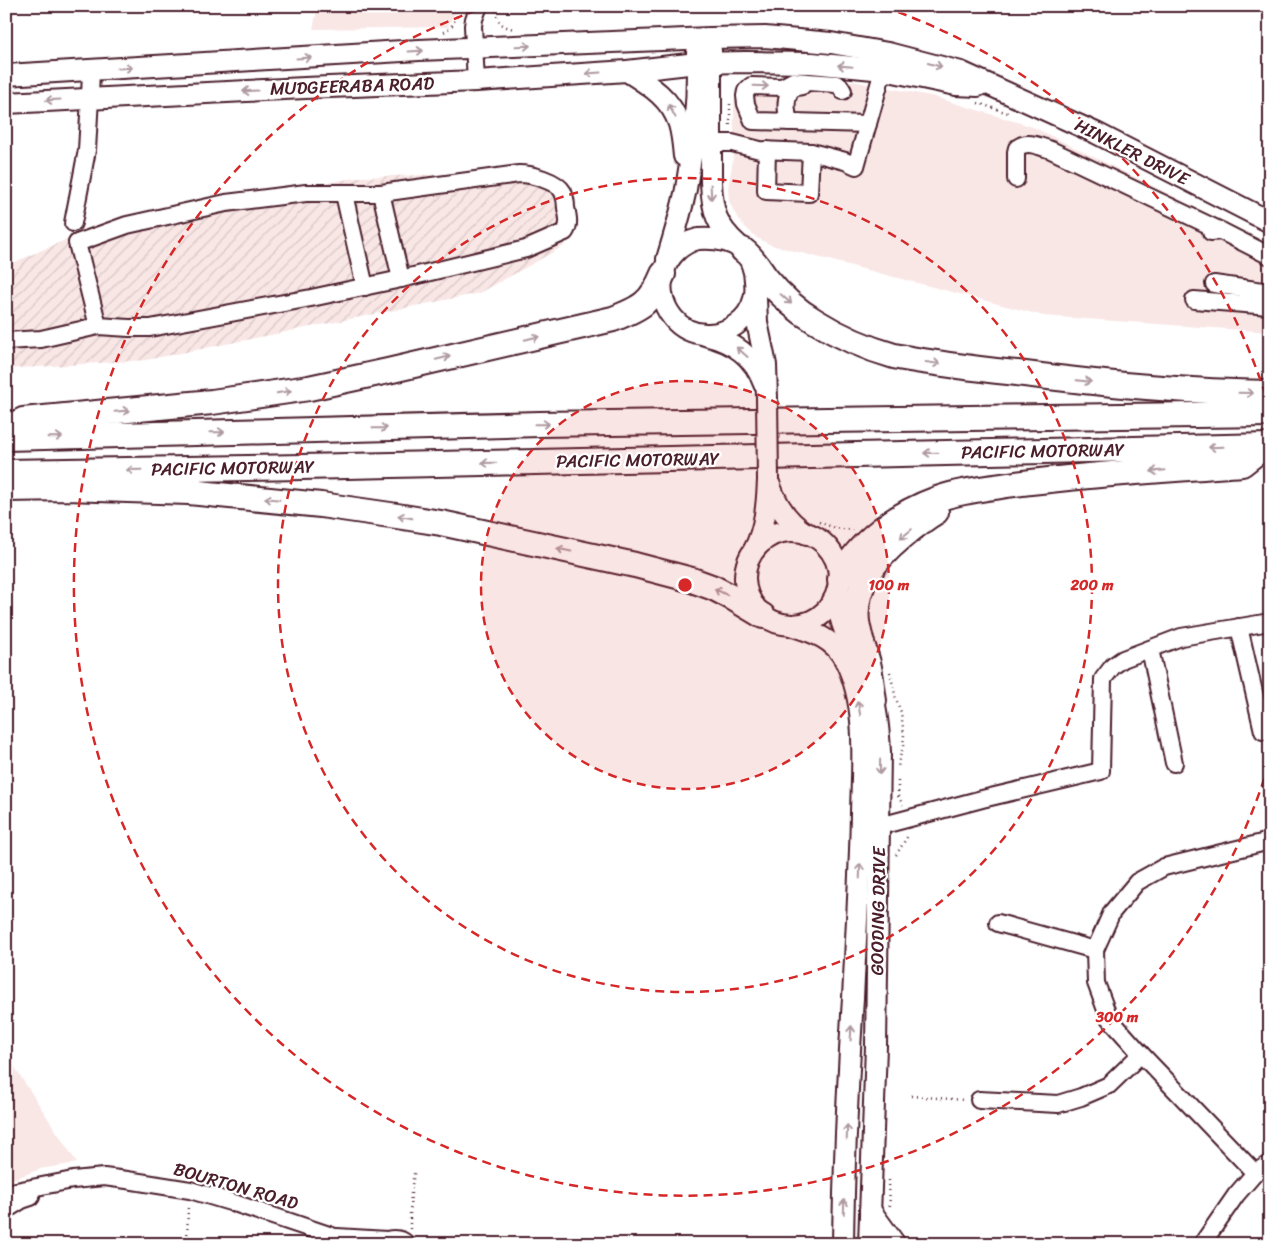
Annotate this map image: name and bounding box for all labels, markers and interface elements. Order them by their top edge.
one-way arrow [515,41,531,50]
one-way arrow [408,46,424,55]
one-way arrow [296,53,312,63]
one-way arrow [927,60,943,70]
one-way arrow [837,61,853,71]
one-way arrow [116,63,132,72]
street label: MUDGEERABA ROAD [269,67,435,105]
one-way arrow [585,69,601,78]
one-way arrow [753,82,769,91]
one-way arrow [243,86,259,95]
one-way arrow [45,96,61,105]
one-way arrow [667,104,677,118]
street label: HINKLER DRIVE [1069,109,1196,195]
one-way arrow [707,184,716,200]
one-way arrow [780,294,793,305]
one-way arrow [523,333,539,342]
one-way arrow [735,346,748,358]
one-way arrow [434,353,450,363]
one-way arrow [925,358,941,368]
one-way arrow [1075,376,1091,386]
one-way arrow [275,386,291,396]
one-way arrow [1238,388,1254,398]
one-way arrow [114,406,130,416]
one-way arrow [534,419,550,429]
one-way arrow [372,424,388,433]
one-way arrow [209,428,225,437]
one-way arrow [47,432,63,441]
street label: PACIFIC MOTORWAY [961,434,1126,468]
street label: PACIFIC MOTORWAY [556,443,721,477]
one-way arrow [1208,443,1224,452]
one-way arrow [923,448,940,458]
street label: PACIFIC MOTORWAY [151,451,316,485]
one-way arrow [481,458,497,468]
one-way arrow [126,465,142,475]
one-way arrow [1150,466,1166,475]
one-way arrow [265,494,281,504]
one-way arrow [398,512,414,522]
one-way arrow [900,528,913,539]
one-way arrow [557,545,573,554]
text: 100 m [869,572,910,598]
text: 200 m [1069,572,1114,598]
centre of rings [676,576,694,594]
one-way arrow [714,586,729,596]
one-way arrow [853,701,863,717]
one-way arrow [875,758,885,775]
street label: GOODING DRIVE [861,845,895,976]
one-way arrow [855,863,865,879]
text: 300 m [1095,1004,1139,1030]
one-way arrow [846,1025,856,1041]
one-way arrow [842,1124,852,1140]
street label: BOURTON ROAD [170,1153,302,1219]
one-way arrow [840,1200,849,1216]

